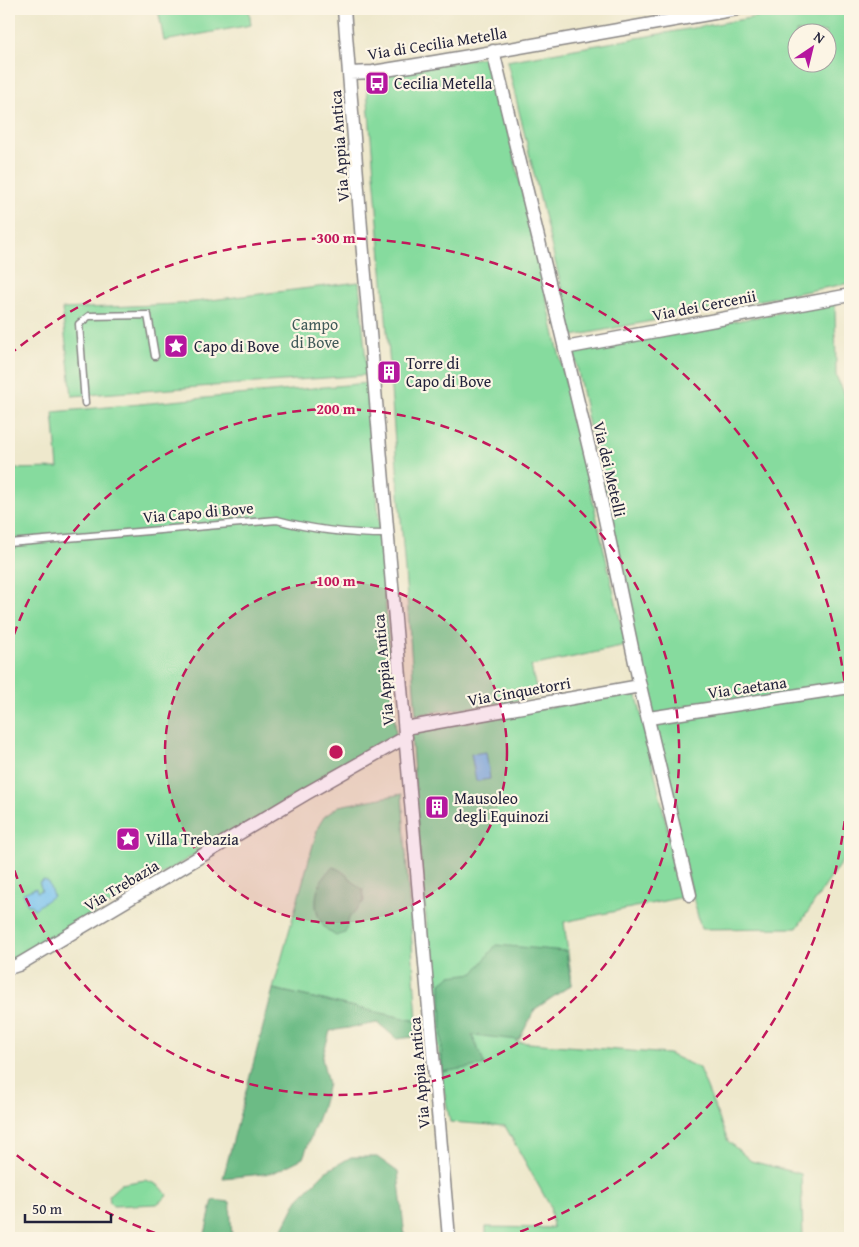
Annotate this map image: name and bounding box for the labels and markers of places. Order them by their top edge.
bus stop icon: Cecilia Metella [364,70,390,96]
place label: Cecilia Metella [394,71,493,95]
place icon: Capo di Bove [163,333,189,359]
place label: Capo di Bove [194,334,279,358]
place label: Torre di Capo di Bove [406,351,491,393]
building icon: Torre di Capo di Bove [376,359,402,385]
centre of rings [327,743,345,761]
place label: Mausoleo degli Equinozi [454,786,549,828]
building icon: Mausoleo degli Equinozi [424,794,450,820]
place icon: Villa Trebazia [115,826,141,852]
place label: Villa Trebazia [146,827,239,851]

